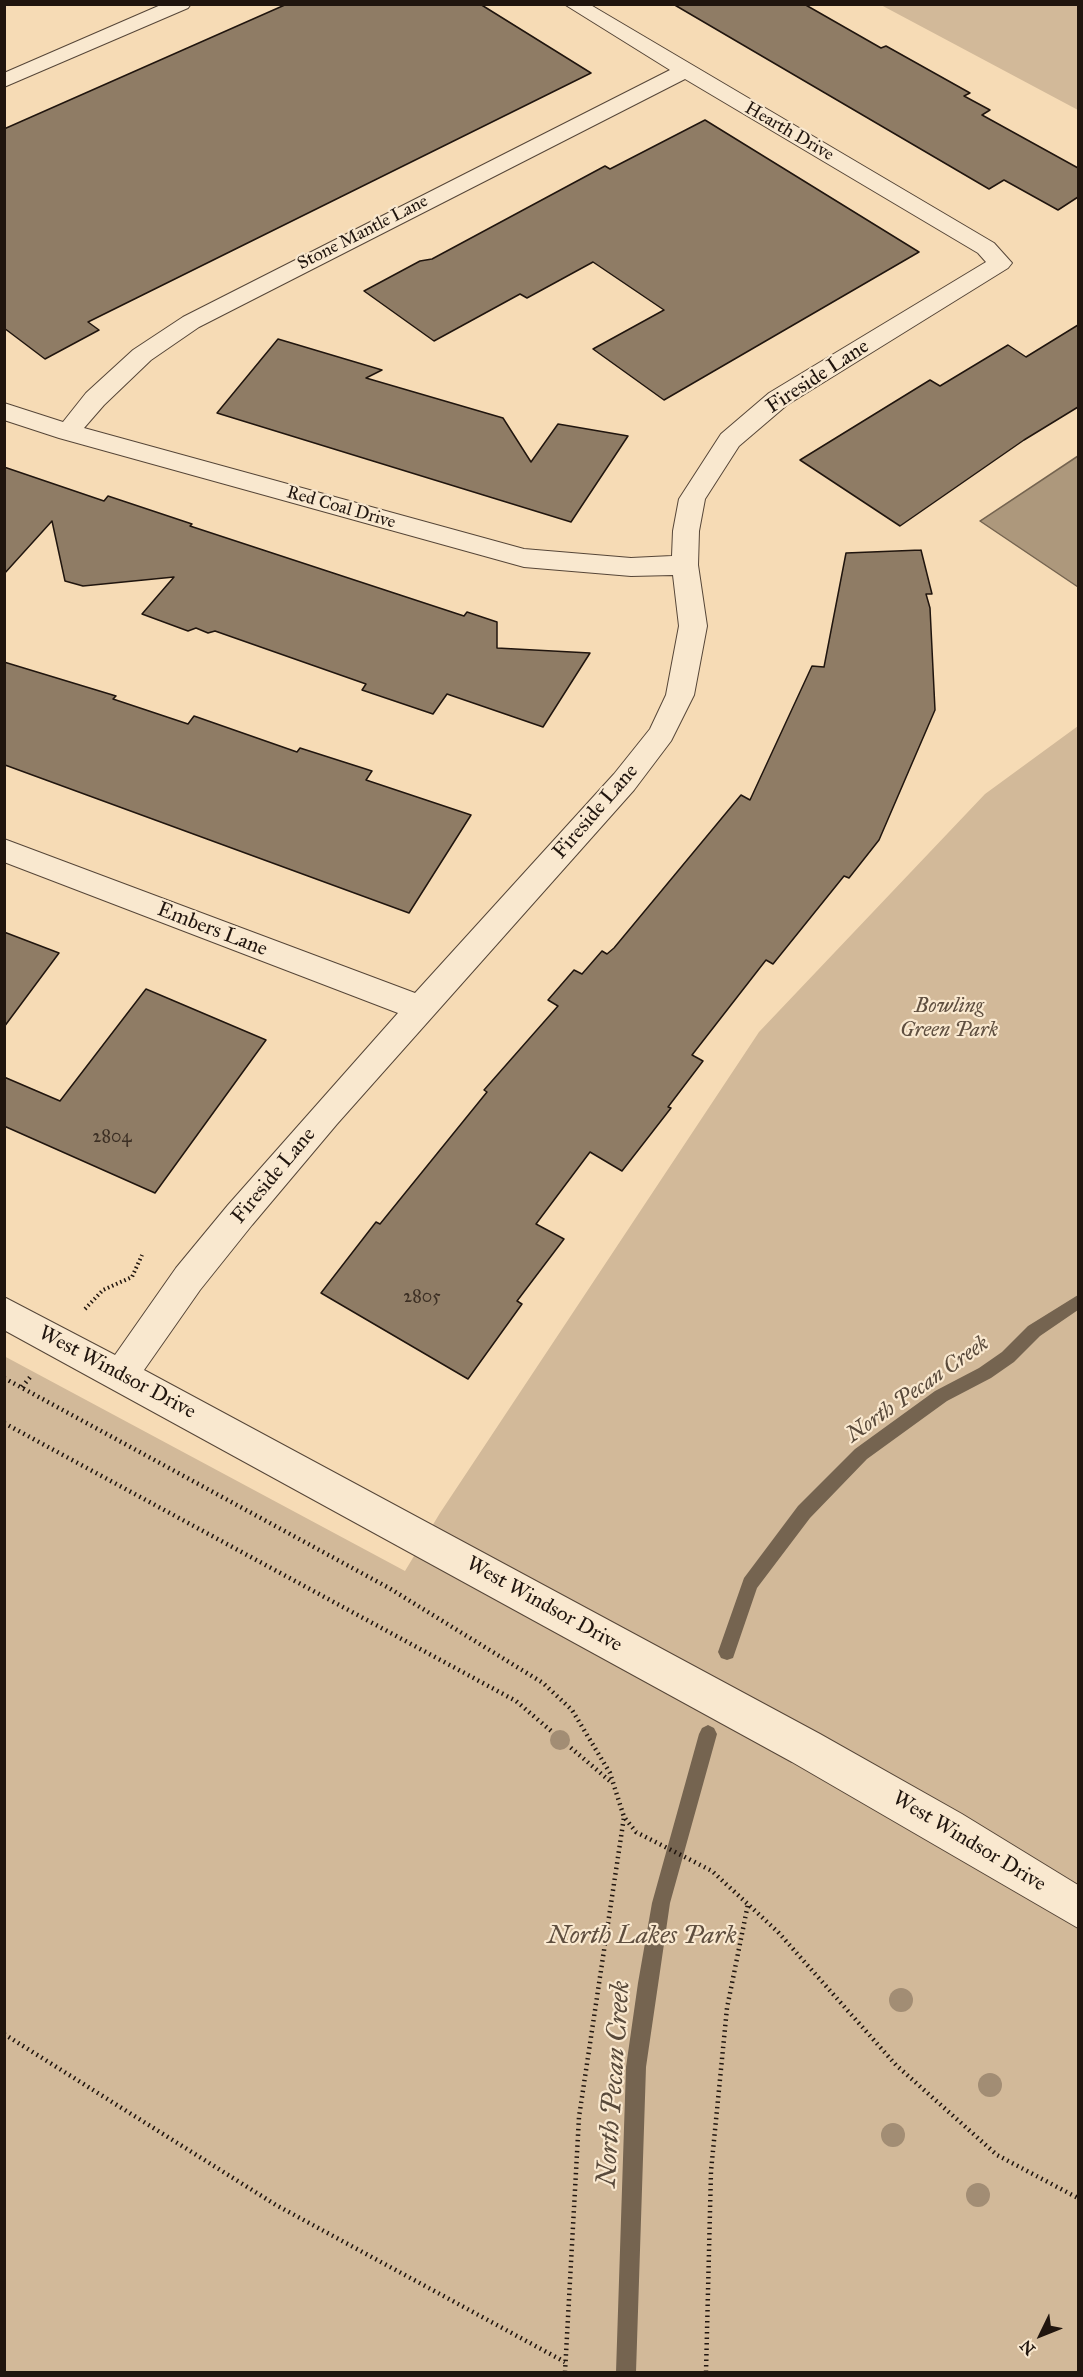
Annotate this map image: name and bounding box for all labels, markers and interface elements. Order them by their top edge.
street label: Hearth Drive [741,98,837,166]
street label: Stone Mantle Lane [294,191,432,275]
street label: Fireside Lane [762,334,874,420]
street label: Red Coal Drive [284,482,398,534]
street label: Fireside Lane [548,759,644,865]
street label: Embers Lane [153,897,271,963]
park label: Bowling Green Park [900,994,998,1044]
street label: Fireside Lane [227,1123,321,1229]
house number: 2804 [93,1127,131,1149]
house number: 2805 [403,1287,441,1309]
street label: West Windsor Drive [34,1321,200,1425]
water label: North Pecan Creek [841,1331,995,1449]
street label: West Windsor Drive [462,1552,626,1658]
street label: West Windsor Drive [888,1786,1050,1898]
park label: North Lakes Park [547,1921,737,1953]
water label: North Pecan Creek [592,1980,638,2188]
north arrow [1011,2305,1071,2365]
text: N [1016,2336,1039,2359]

